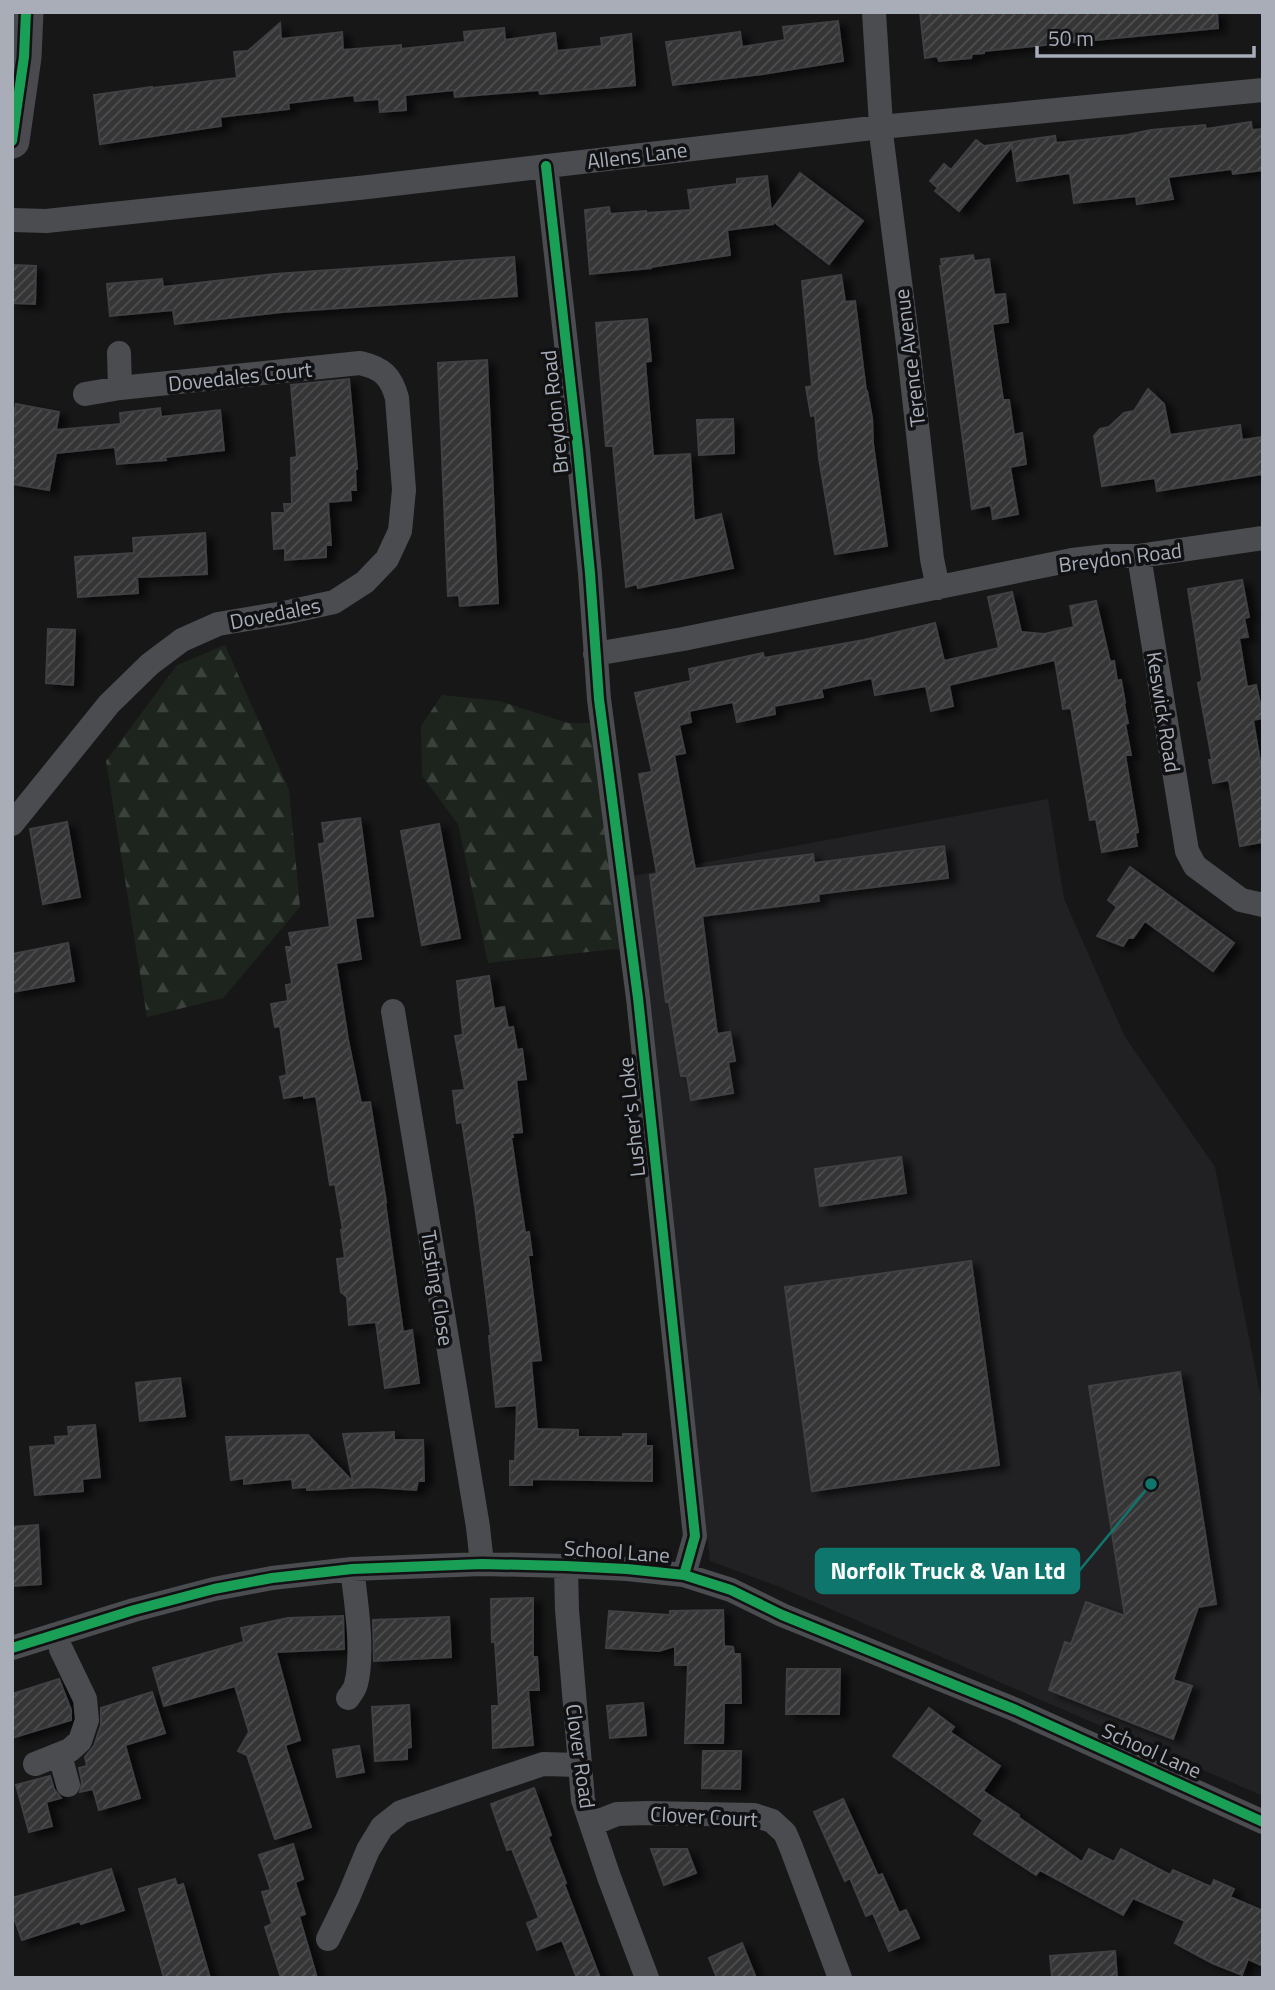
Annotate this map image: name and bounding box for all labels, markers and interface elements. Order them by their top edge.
scale bar [1037,14,1254,58]
text: 50 m [1048,22,1094,54]
street label: Allens Lane [585,133,689,177]
street label: Terence Avenue [885,287,933,429]
street label: Breydon Road [532,349,576,475]
street label: Dovedales Court [166,352,314,399]
street label: Breydon Road [1057,534,1183,580]
street label: Dovedales [227,589,323,637]
street label: Keswick Road [1139,649,1189,775]
street label: Lusher's Loke [609,1056,653,1178]
street label: Tusting Close [413,1228,463,1348]
street label: School Lane [563,1531,671,1571]
callout: Norfolk Truck & Van Ltd [816,1549,1079,1593]
text: Norfolk Truck & Van Ltd [830,1553,1066,1588]
street label: Clover Road [558,1702,604,1810]
street label: School Lane [1097,1714,1207,1786]
street label: Clover Court [649,1797,759,1835]

